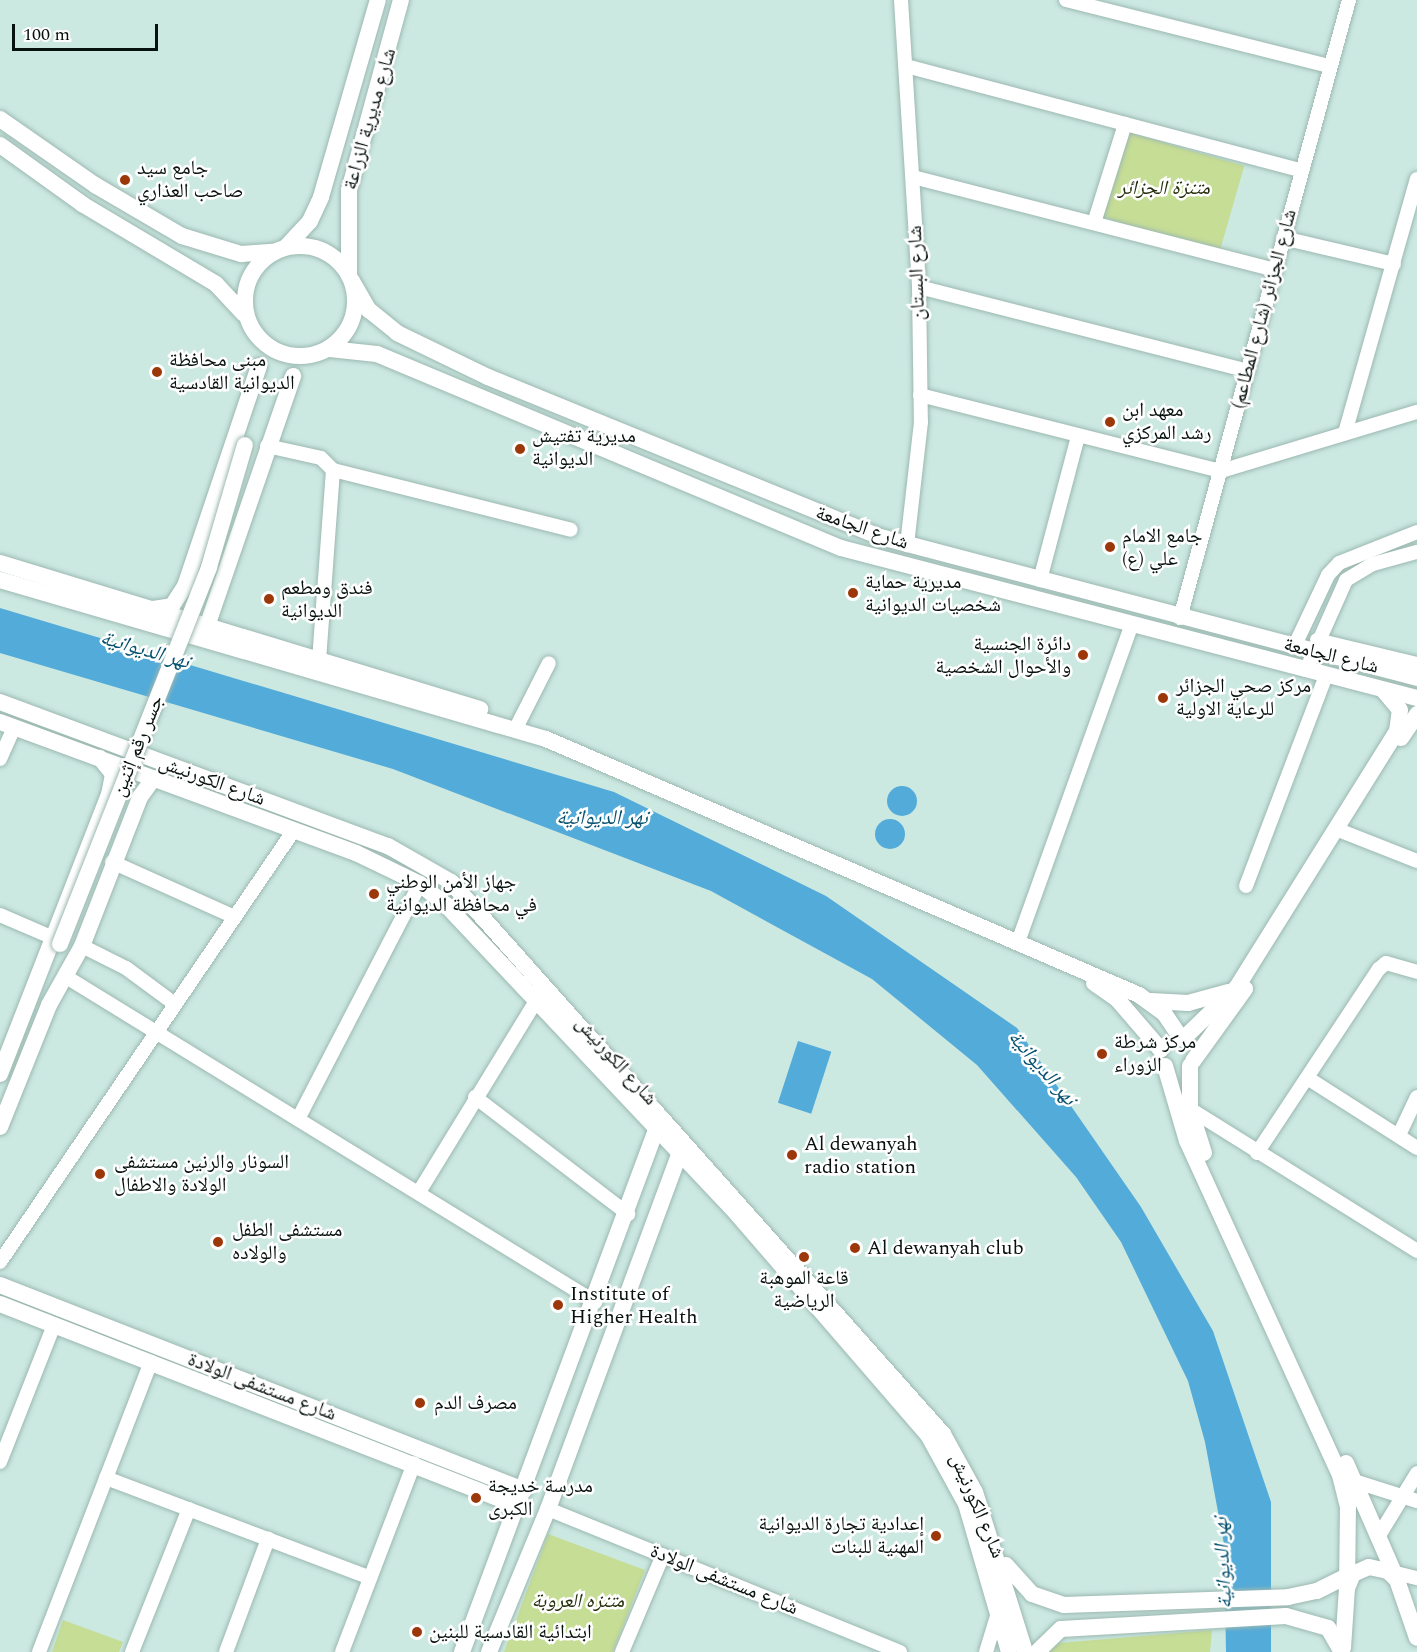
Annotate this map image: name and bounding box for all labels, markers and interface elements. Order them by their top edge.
scale bar [15,12,160,50]
text: 100 m [23,21,70,48]
street label: شارع مديرية الزراعة [338,45,402,193]
place label: جامع سيد صاحب العذاري [137,156,243,203]
marker: جامع سيد صاحب العذاري [118,173,132,187]
park label: متنزة الجزائر [1118,176,1210,200]
street label: شارع الجزائر (شارع المطاعم) [1226,207,1302,411]
street label: شارع البستان [903,225,931,321]
place label: مبنى محافظة الديوانية القادسية [169,348,295,395]
marker: مبنى محافظة الديوانية القادسية [150,365,164,379]
place label: معهد ابن رشد المركزي [1122,398,1211,445]
marker: معهد ابن رشد المركزي [1103,415,1117,429]
place label: مديرية تفتيش الديوانية [532,425,636,472]
marker: مديرية تفتيش الديوانية [513,442,527,456]
street label: شارع الجامعة [812,501,912,555]
place label: جامع الامام علي (ع) [1122,524,1203,571]
marker: جامع الامام علي (ع) [1103,540,1117,554]
place label: مديرية حماية شخصيات الديوانية [865,570,1001,617]
place label: فندق ومطعم الديوانية [281,576,373,623]
marker: مديرية حماية شخصيات الديوانية [846,586,860,600]
marker: فندق ومطعم الديوانية [262,592,276,606]
water label: نهر الديوانية [98,625,192,675]
place label: دائرة الجنسية والأحوال الشخصية [935,632,1071,679]
street label: شارع الجامعة [1281,633,1381,679]
marker: دائرة الجنسية والأحوال الشخصية [1076,648,1090,662]
place label: مركز صحي الجزائر للرعاية الاولية [1176,674,1311,721]
marker: مركز صحي الجزائر للرعاية الاولية [1154,689,1172,707]
street label: جسر رقم إثنين [107,692,169,800]
street label: شارع الكورنيش [156,751,268,811]
water label: نهر الديوانية [556,805,648,831]
place label: جهاز الأمن الوطني في محافظة الديوانية [386,870,537,917]
marker: جهاز الأمن الوطني في محافظة الديوانية [367,887,381,901]
street label: شارع الكورنيش [570,1012,662,1110]
water label: نهر الديوانية [1002,1025,1082,1111]
place label: مركز شرطة الزوراء [1114,1030,1196,1077]
marker: مركز شرطة الزوراء [1095,1047,1109,1061]
place label: Al dewanyah radio station [804,1132,918,1179]
marker: Al dewanyah radio station [785,1148,799,1162]
place label: السونار والرنين مستشفى الولادة والاطفال [114,1150,289,1197]
marker: السونار والرنين مستشفى الولادة والاطفال [91,1165,109,1183]
place label: مستشفى الطفل والولاده [232,1218,342,1265]
marker: مستشفى الطفل والولاده [209,1233,227,1251]
place label: Al dewanyah club [867,1236,1024,1260]
marker: Al dewanyah club [848,1241,862,1255]
marker: قاعة الموهبة الرياضية [797,1250,811,1264]
place label: قاعة الموهبة الرياضية [759,1266,849,1313]
place label: Institute of Higher Health [570,1282,698,1329]
marker: Institute of Higher Health [551,1298,565,1312]
street label: شارع مستشفى الولادة [184,1348,340,1426]
place label: مصرف الدم [434,1391,517,1415]
marker: مصرف الدم [411,1394,429,1412]
street label: شارع الكورنيش [944,1450,1010,1562]
place label: مدرسة خديجة الكبرى [488,1474,593,1521]
marker: مدرسة خديجة الكبرى [469,1491,483,1505]
place label: إعدادية تجارة الديوانية المهنية للبنات [758,1512,924,1559]
water label: نهر الديوانية [1208,1517,1238,1609]
marker: إعدادية تجارة الديوانية المهنية للبنات [929,1529,943,1543]
street label: شارع مستشفى الولادة [646,1539,802,1621]
park label: متنزه العروبة [532,1589,624,1613]
place label: ابتدائية القادسية للبنين [429,1620,592,1644]
marker: ابتدائية القادسية للبنين [410,1625,424,1639]

